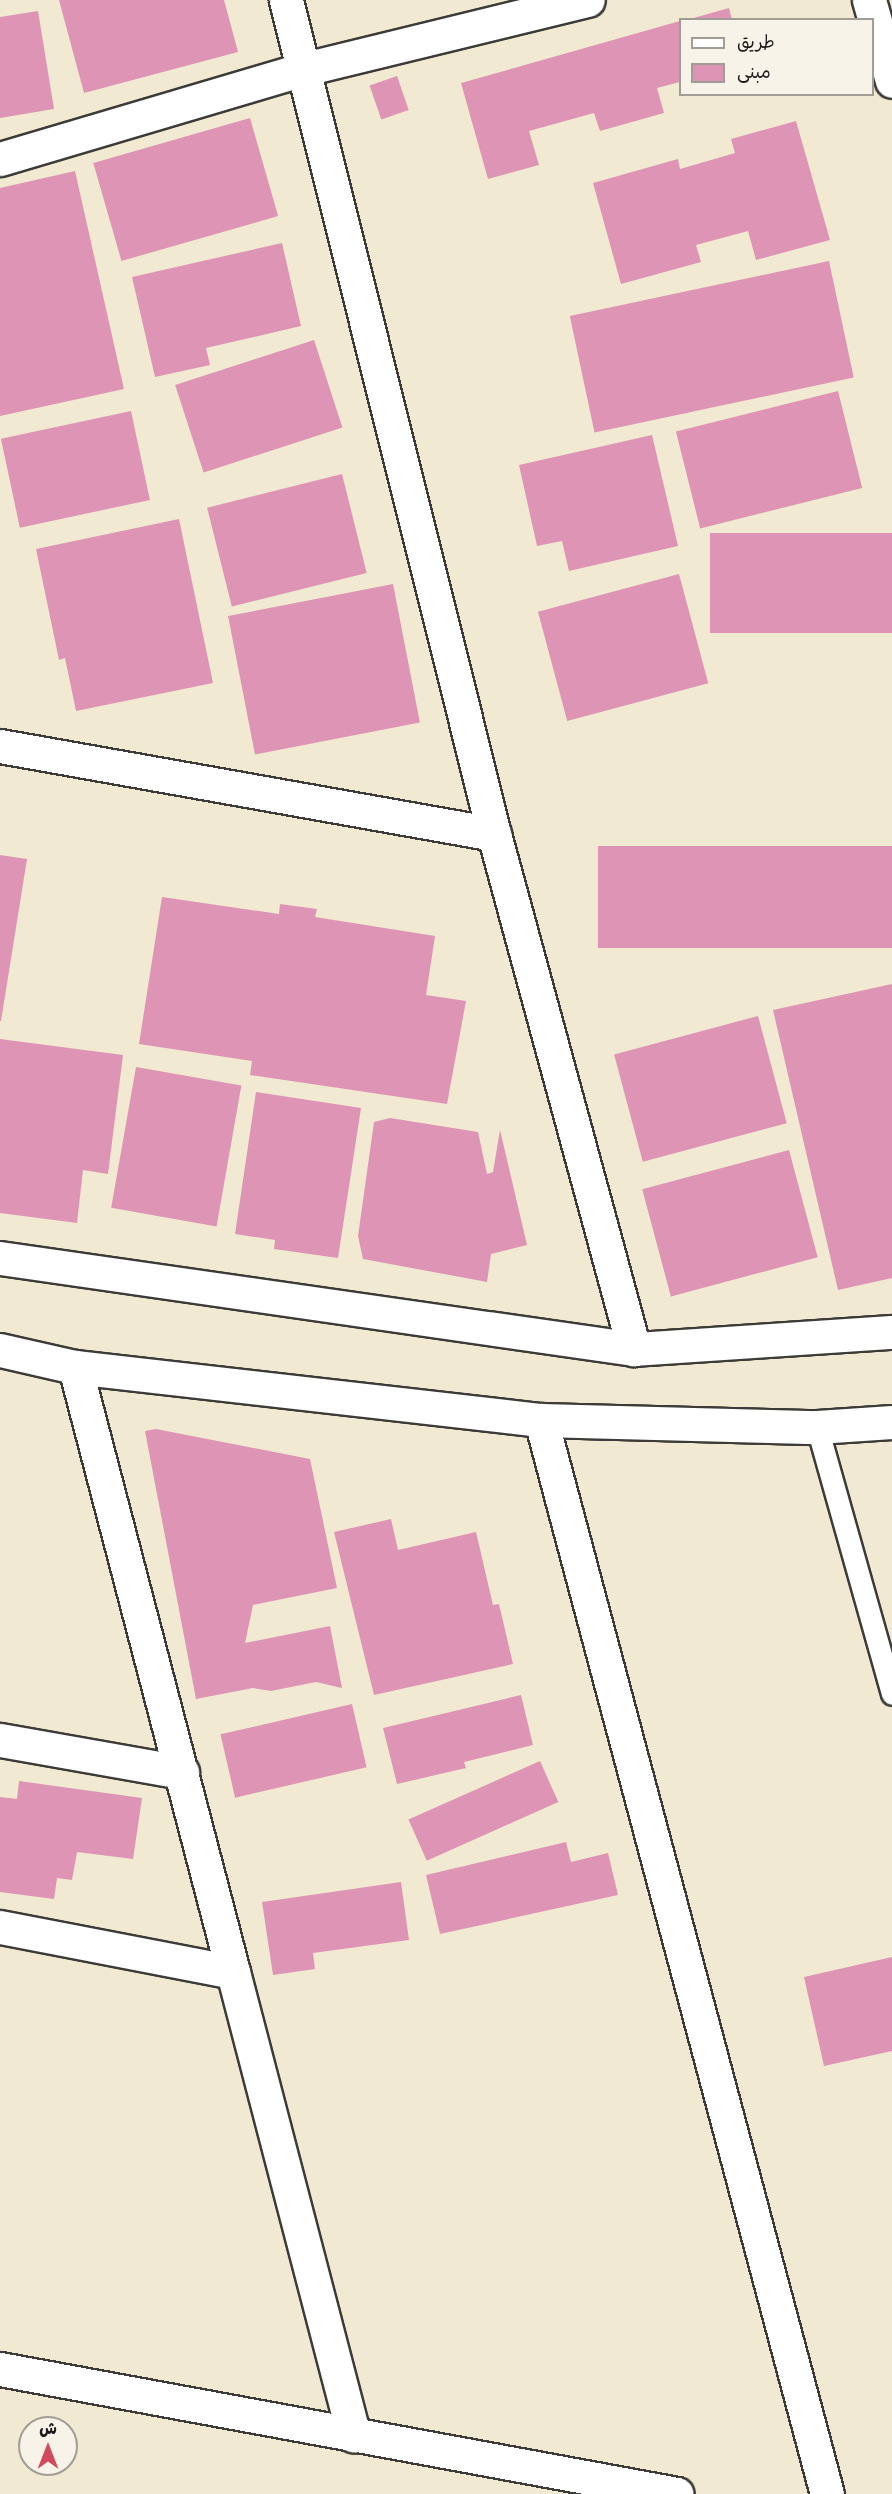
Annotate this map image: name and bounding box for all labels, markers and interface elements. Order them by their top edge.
legend [679,18,874,96]
text: طريق [737,32,775,53]
text: مبنى [737,62,771,83]
north arrow [18,2416,78,2476]
text: ش [39,2420,57,2439]

